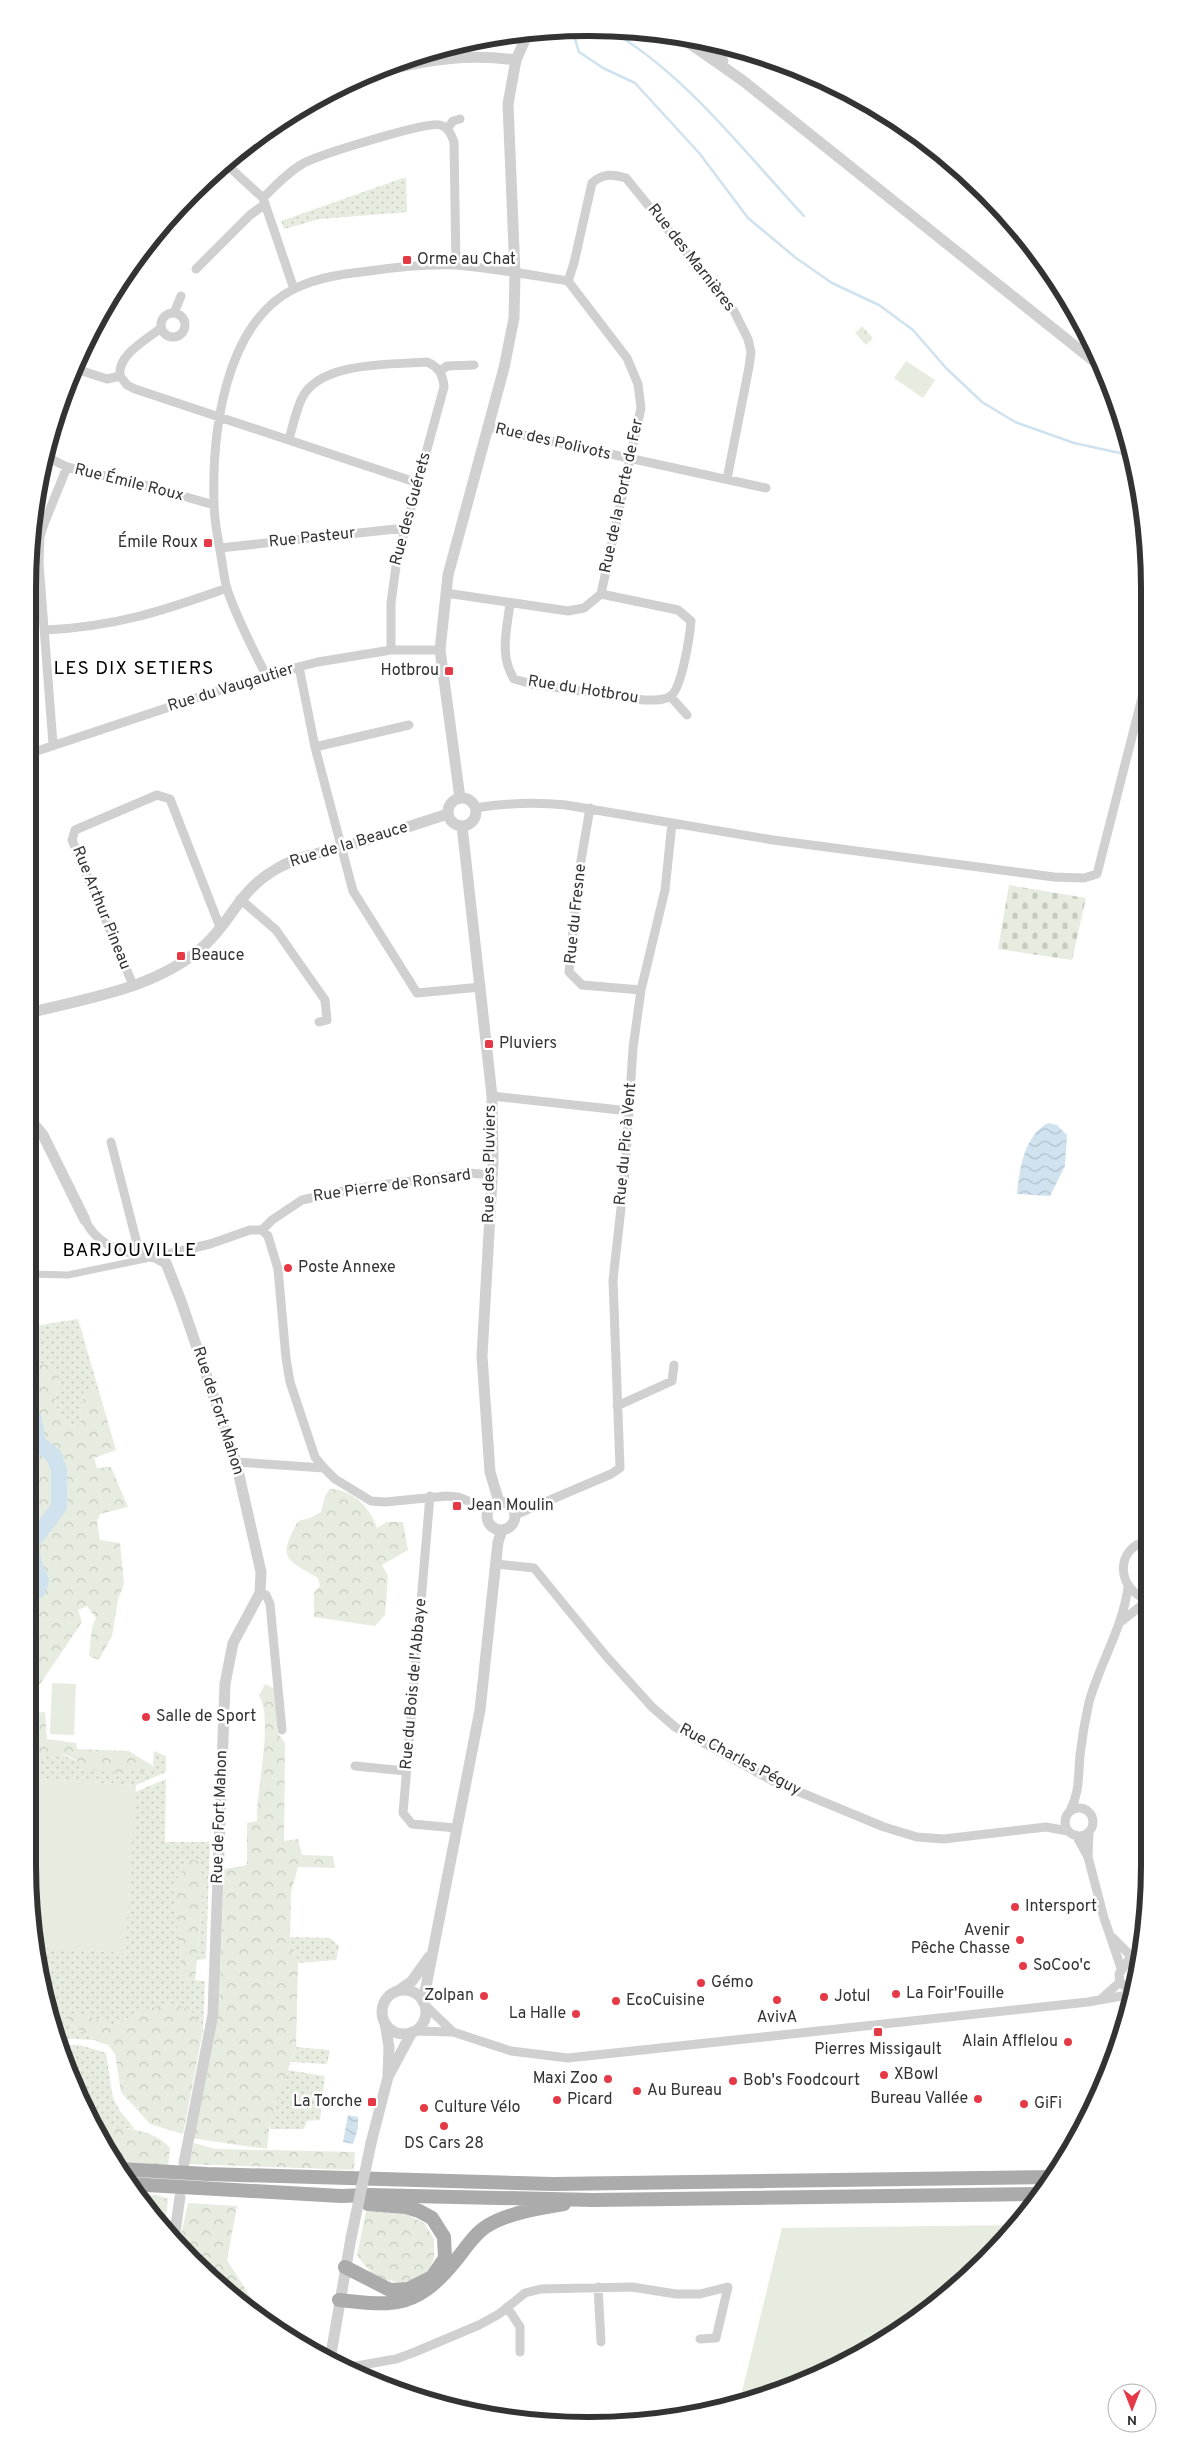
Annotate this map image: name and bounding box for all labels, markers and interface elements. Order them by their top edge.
street label: Rue des Marnières [643,200,739,316]
place label: Orme au Chat [417,250,516,270]
marker: Orme au Chat [401,254,413,266]
street label: Rue de la Porte de Fer [596,417,648,575]
street label: Rue des Polivots [493,419,613,465]
street label: Rue des Guérets [386,450,436,568]
street label: Rue Émile Roux [72,458,186,506]
street label: Rue Pasteur [268,524,356,552]
place label: Émile Roux [118,531,198,553]
marker: Émile Roux [202,537,214,549]
district label: LES DIX SETIERS [54,657,214,681]
street label: Rue du Vaugautier [166,659,296,717]
place label: Hotbrou [381,661,439,681]
marker: Hotbrou [443,665,455,677]
street label: Rue du Hotbrou [526,671,640,709]
street label: Rue de la Beauce [287,818,411,872]
street label: Rue Arthur Pineau [67,843,135,973]
street label: Rue du Fresne [561,863,591,965]
place label: Beauce [191,946,244,966]
marker: Beauce [175,950,187,962]
place label: Pluviers [499,1034,557,1054]
marker: Pluviers [483,1038,495,1050]
street label: Rue du Pic à Vent [611,1082,641,1206]
street label: Rue des Pluviers [479,1105,501,1223]
street label: Rue Pierre de Ronsard [312,1165,472,1207]
district label: BARJOUVILLE [62,1239,198,1263]
place label: Poste Annexe [298,1258,396,1278]
marker: Poste Annexe [282,1262,294,1274]
street label: Rue de Fort Mahon [188,1344,248,1478]
place label: Jean Moulin [467,1496,554,1516]
marker: Jean Moulin [451,1500,463,1512]
street label: Rue du Bois de l'Abbaye [397,1598,431,1770]
place label: Salle de Sport [156,1707,256,1727]
marker: Salle de Sport [140,1711,152,1723]
street label: Rue Charles Péguy [676,1719,804,1801]
street label: Rue de Fort Mahon [208,1750,232,1884]
place label: Intersport [1025,1897,1097,1917]
marker: Intersport [1009,1901,1021,1913]
place label: Avenir Pêche Chasse [911,1921,1010,1959]
marker: Avenir Pêche Chasse [1014,1934,1026,1946]
place label: SoCoo'c [1033,1956,1091,1976]
marker: SoCoo'c [1017,1960,1029,1972]
place label: Gémo [711,1973,753,1993]
marker: Gémo [695,1977,707,1989]
place label: La Foir'Fouille [906,1984,1004,2004]
place label: Zolpan [424,1986,474,2006]
place label: Jotul [834,1987,870,2007]
marker: La Foir'Fouille [890,1988,902,2000]
marker: Zolpan [478,1990,490,2002]
place label: EcoCuisine [626,1991,705,2011]
marker: Jotul [818,1991,830,2003]
marker: AvivA [771,1994,783,2006]
marker: EcoCuisine [610,1995,622,2007]
place label: La Halle [509,2004,566,2024]
marker: La Halle [570,2008,582,2020]
place label: AvivA [757,2008,797,2028]
marker: Pierres Missigault [872,2026,884,2038]
place label: Alain Afflelou [962,2032,1058,2052]
marker: Alain Afflelou [1062,2036,1074,2048]
place label: Pierres Missigault [814,2040,942,2060]
place label: XBowl [894,2065,938,2085]
place label: Maxi Zoo [533,2069,598,2089]
marker: XBowl [878,2069,890,2081]
place label: Bob's Foodcourt [743,2071,860,2091]
marker: Maxi Zoo [602,2073,614,2085]
marker: Bob's Foodcourt [727,2075,739,2087]
place label: Au Bureau [647,2081,722,2101]
marker: Au Bureau [631,2085,643,2097]
place label: Bureau Vallée [870,2089,968,2109]
place label: Picard [567,2090,612,2110]
place label: La Torche [293,2092,362,2112]
marker: Bureau Vallée [972,2093,984,2105]
marker: Picard [551,2094,563,2106]
place label: GiFi [1034,2094,1062,2114]
marker: La Torche [366,2096,378,2108]
place label: Culture Vélo [434,2098,521,2118]
marker: GiFi [1018,2098,1030,2110]
marker: Culture Vélo [418,2102,430,2114]
marker: DS Cars 28 [438,2120,450,2132]
place label: DS Cars 28 [404,2134,484,2154]
north arrow [1107,2383,1157,2433]
text: N [1127,2411,1137,2428]

